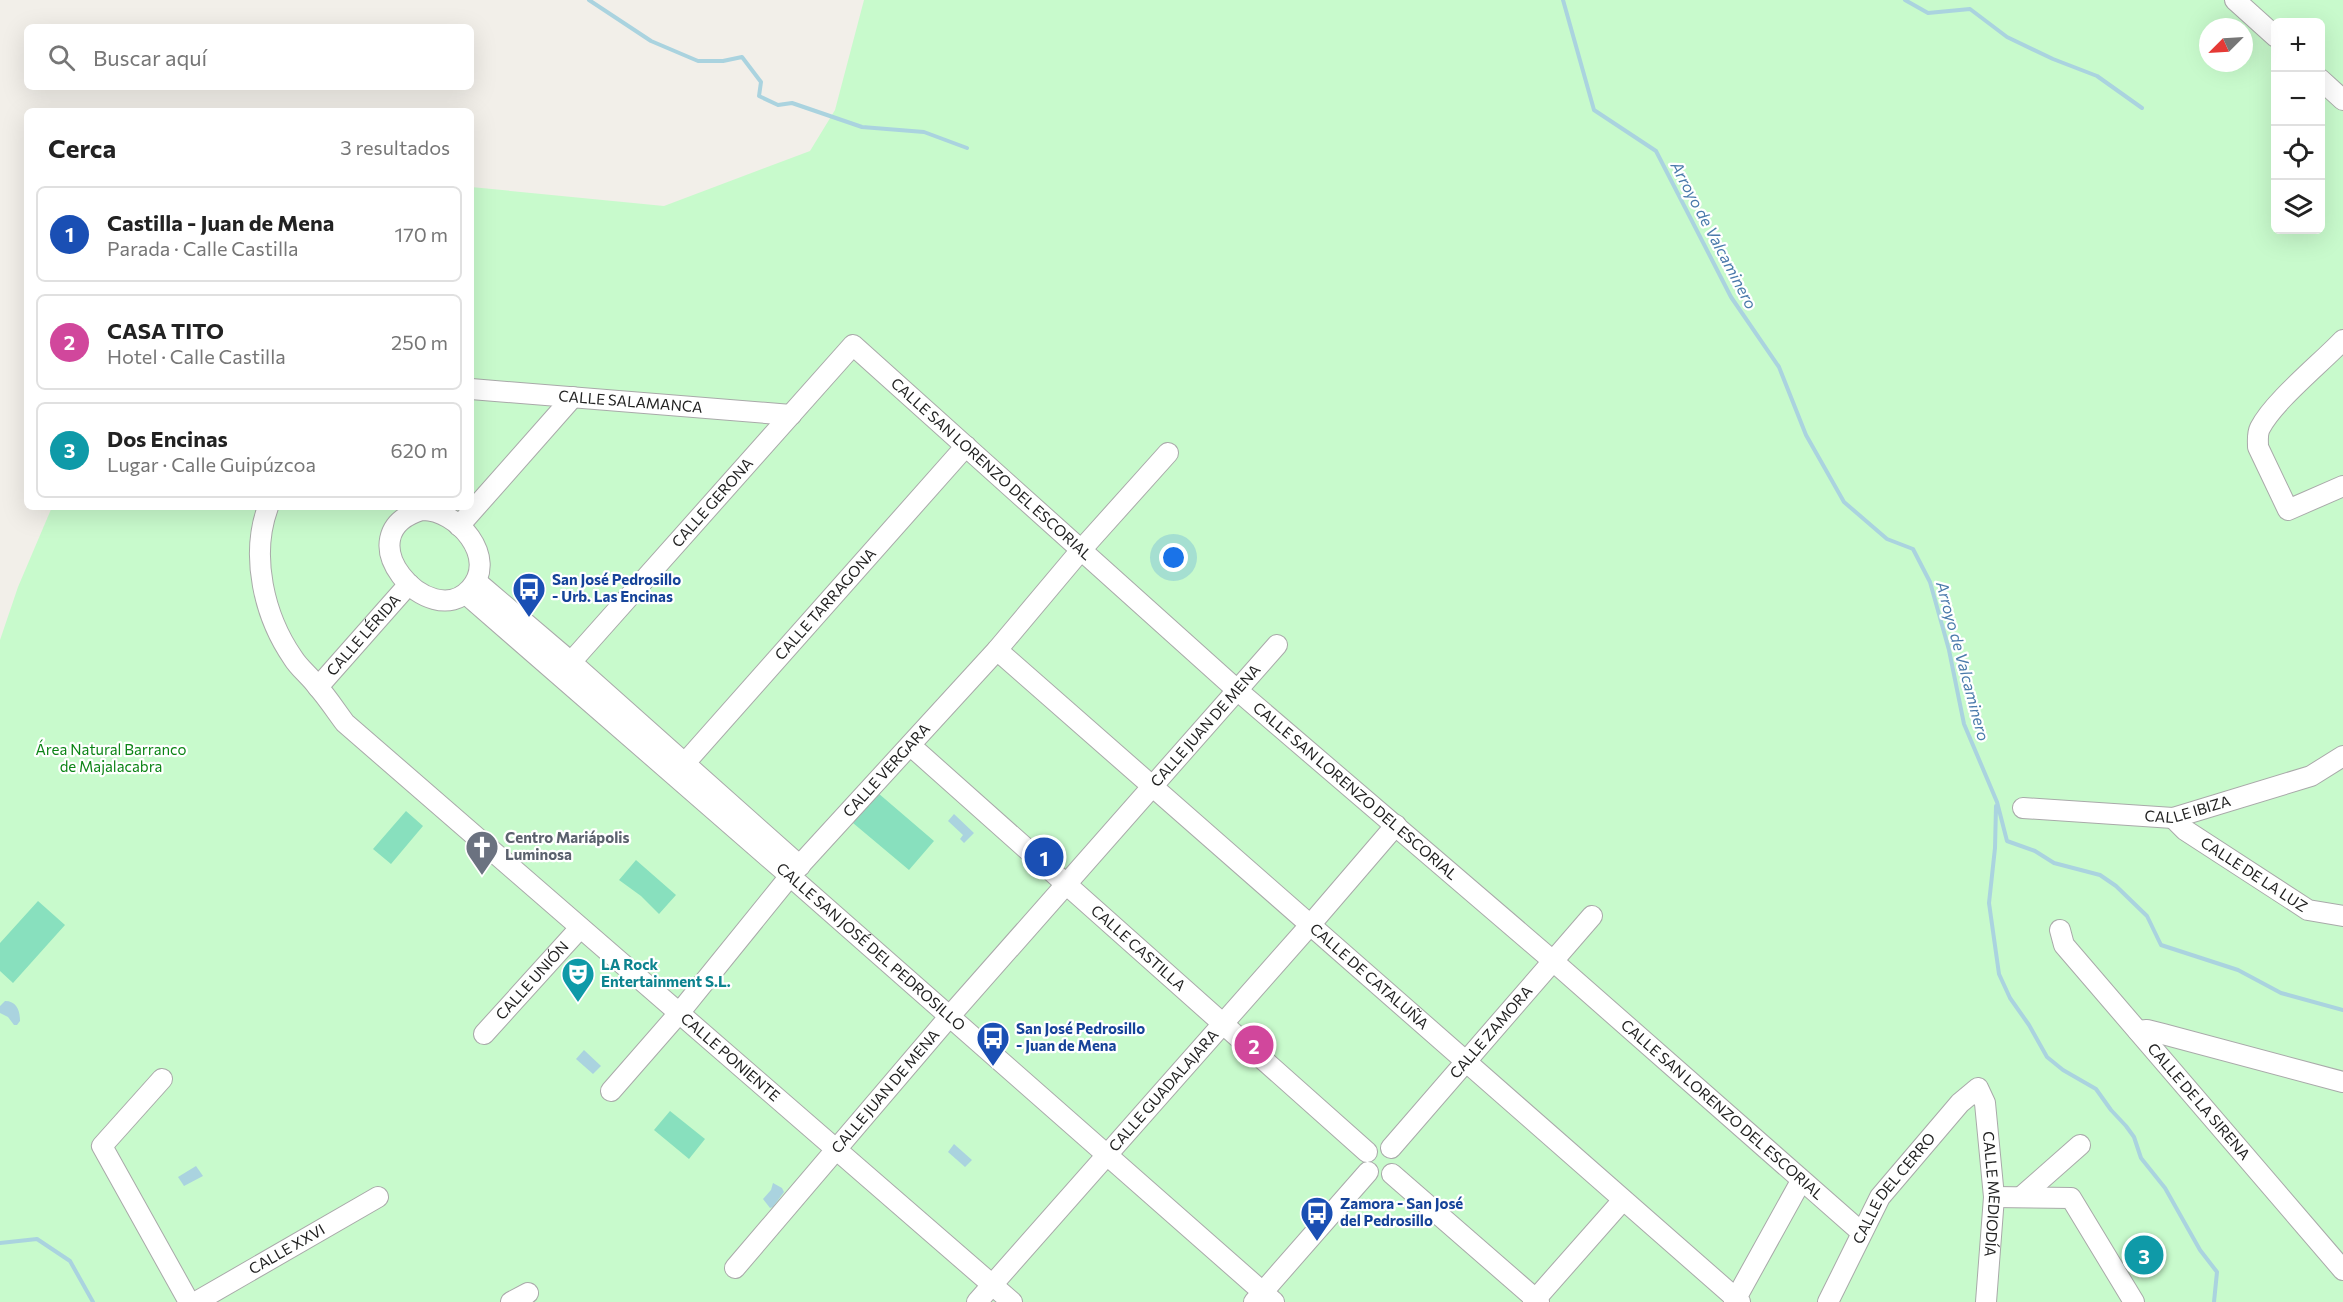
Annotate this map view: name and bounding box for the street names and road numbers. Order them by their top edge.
street label: CALLE SAN LORENZO DEL ESCORIAL [888,374,1096,563]
street label: CALLE SALAMANCA [558,386,703,416]
street label: CALLE GERONA [667,454,756,550]
street label: CALLE TARRAGONA [771,544,879,663]
street label: CALLE LÉRIDA [322,590,404,679]
street label: CALLE JUAN DE MENA [1146,660,1264,790]
street label: CALLE SAN LORENZO DEL ESCORIAL [1250,698,1462,883]
street label: CALLE VERGARA [839,719,933,820]
street label: CALLE IBIZA [2144,791,2232,826]
street label: CALLE DE LA LUZ [2198,833,2311,915]
street label: CALLE SAN JOSÉ DEL PEDROSILLO [773,858,969,1034]
street label: CALLE CASTILLA [1088,901,1190,994]
street label: CALLE DE CATALUÑA [1307,919,1433,1032]
street label: CALLE UNIÓN [491,937,572,1023]
street label: CALLE ZAMORA [1445,982,1535,1082]
street label: CALLE PONIENTE [678,1009,784,1105]
street label: CALLE SAN LORENZO DEL ESCORIAL [1618,1015,1828,1203]
street label: CALLE JUAN DE MENA [827,1025,942,1156]
street label: CALLE GUADALAJARA [1104,1025,1222,1155]
street label: CALLE DE LA SIRENA [2144,1039,2254,1163]
street label: CALLE DEL CERRO [1848,1129,1939,1247]
street label: CALLE MEDIODÍA [1980,1130,2004,1258]
street label: CALLE XXVI [245,1220,328,1278]

